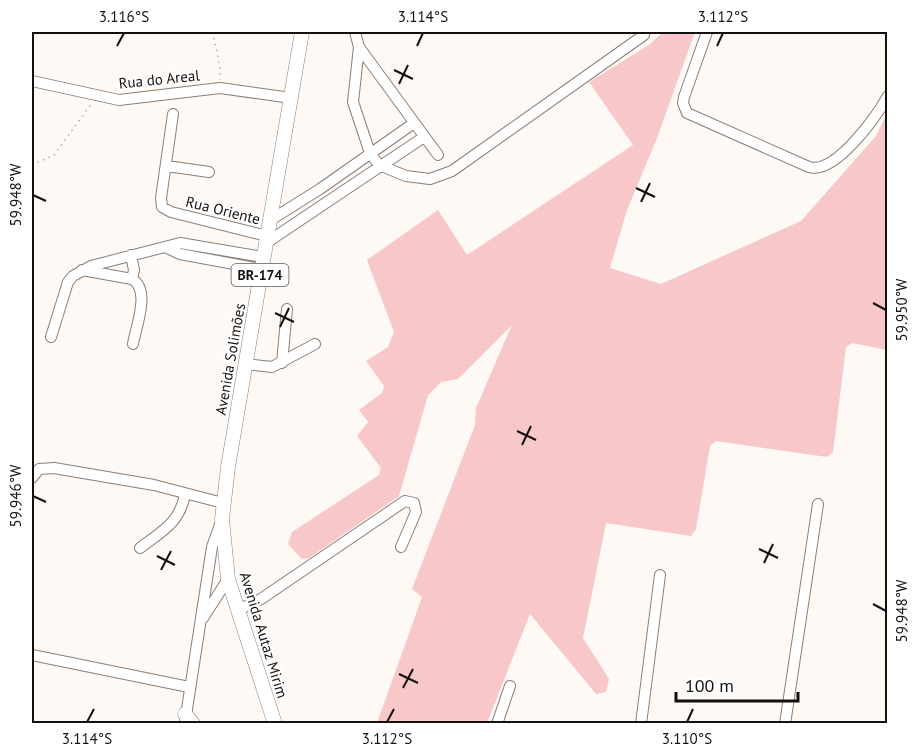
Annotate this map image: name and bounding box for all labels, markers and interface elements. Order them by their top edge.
text: 3.116°S [99,7,149,26]
text: 3.114°S [398,7,448,26]
text: 3.112°S [698,7,748,26]
street label: Rua do Areal [118,65,201,93]
text: 59.948°W [6,163,25,226]
street label: Rua Oriente [184,192,262,228]
road number: BR-174 [232,264,288,286]
text: 59.950°W [892,278,911,341]
street label: Avenida Solimões [211,302,249,416]
text: 59.946°W [6,464,25,527]
street label: Avenida Autaz Mirim [236,570,292,700]
text: 59.948°W [892,579,911,642]
scale bar [676,665,798,703]
text: 100 m [685,674,734,697]
text: 3.114°S [62,729,112,748]
text: 3.112°S [362,729,412,748]
text: 3.110°S [662,729,712,748]

